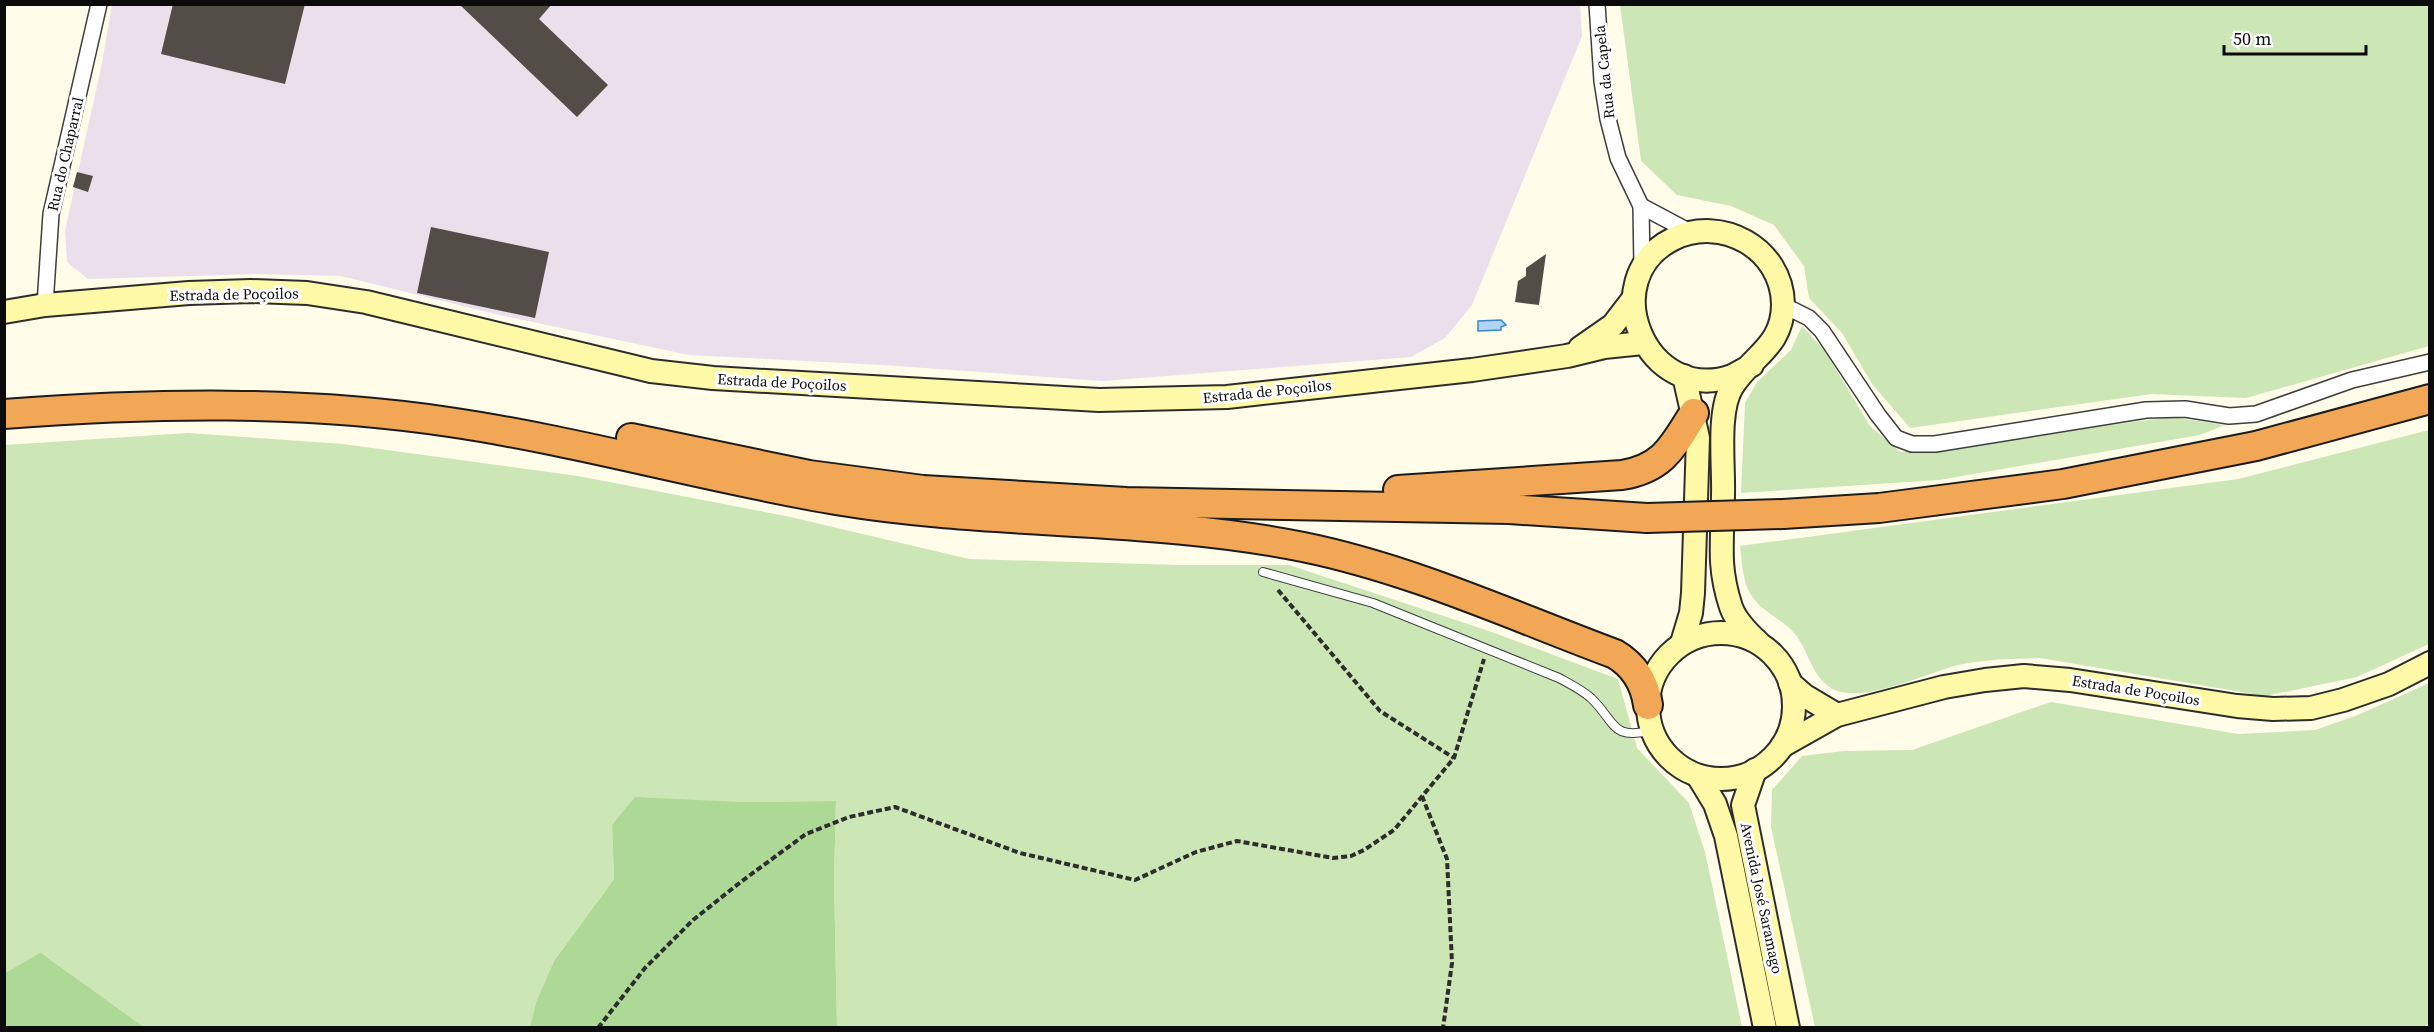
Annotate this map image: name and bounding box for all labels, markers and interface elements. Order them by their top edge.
scale bar [2224,18,2366,56]
street label: Rua da Capela [1589,24,1619,120]
text: 50 m [2233,26,2271,51]
street label: Rua do Chaparral [42,94,88,213]
street label: Estrada de Poçoilos [169,282,299,306]
street label: Estrada de Poçoilos [717,368,847,396]
street label: Estrada de Poçoilos [1202,374,1332,408]
street label: Estrada de Poçoilos [2070,670,2202,710]
street label: Avenida José Saramago [1736,820,1788,976]

